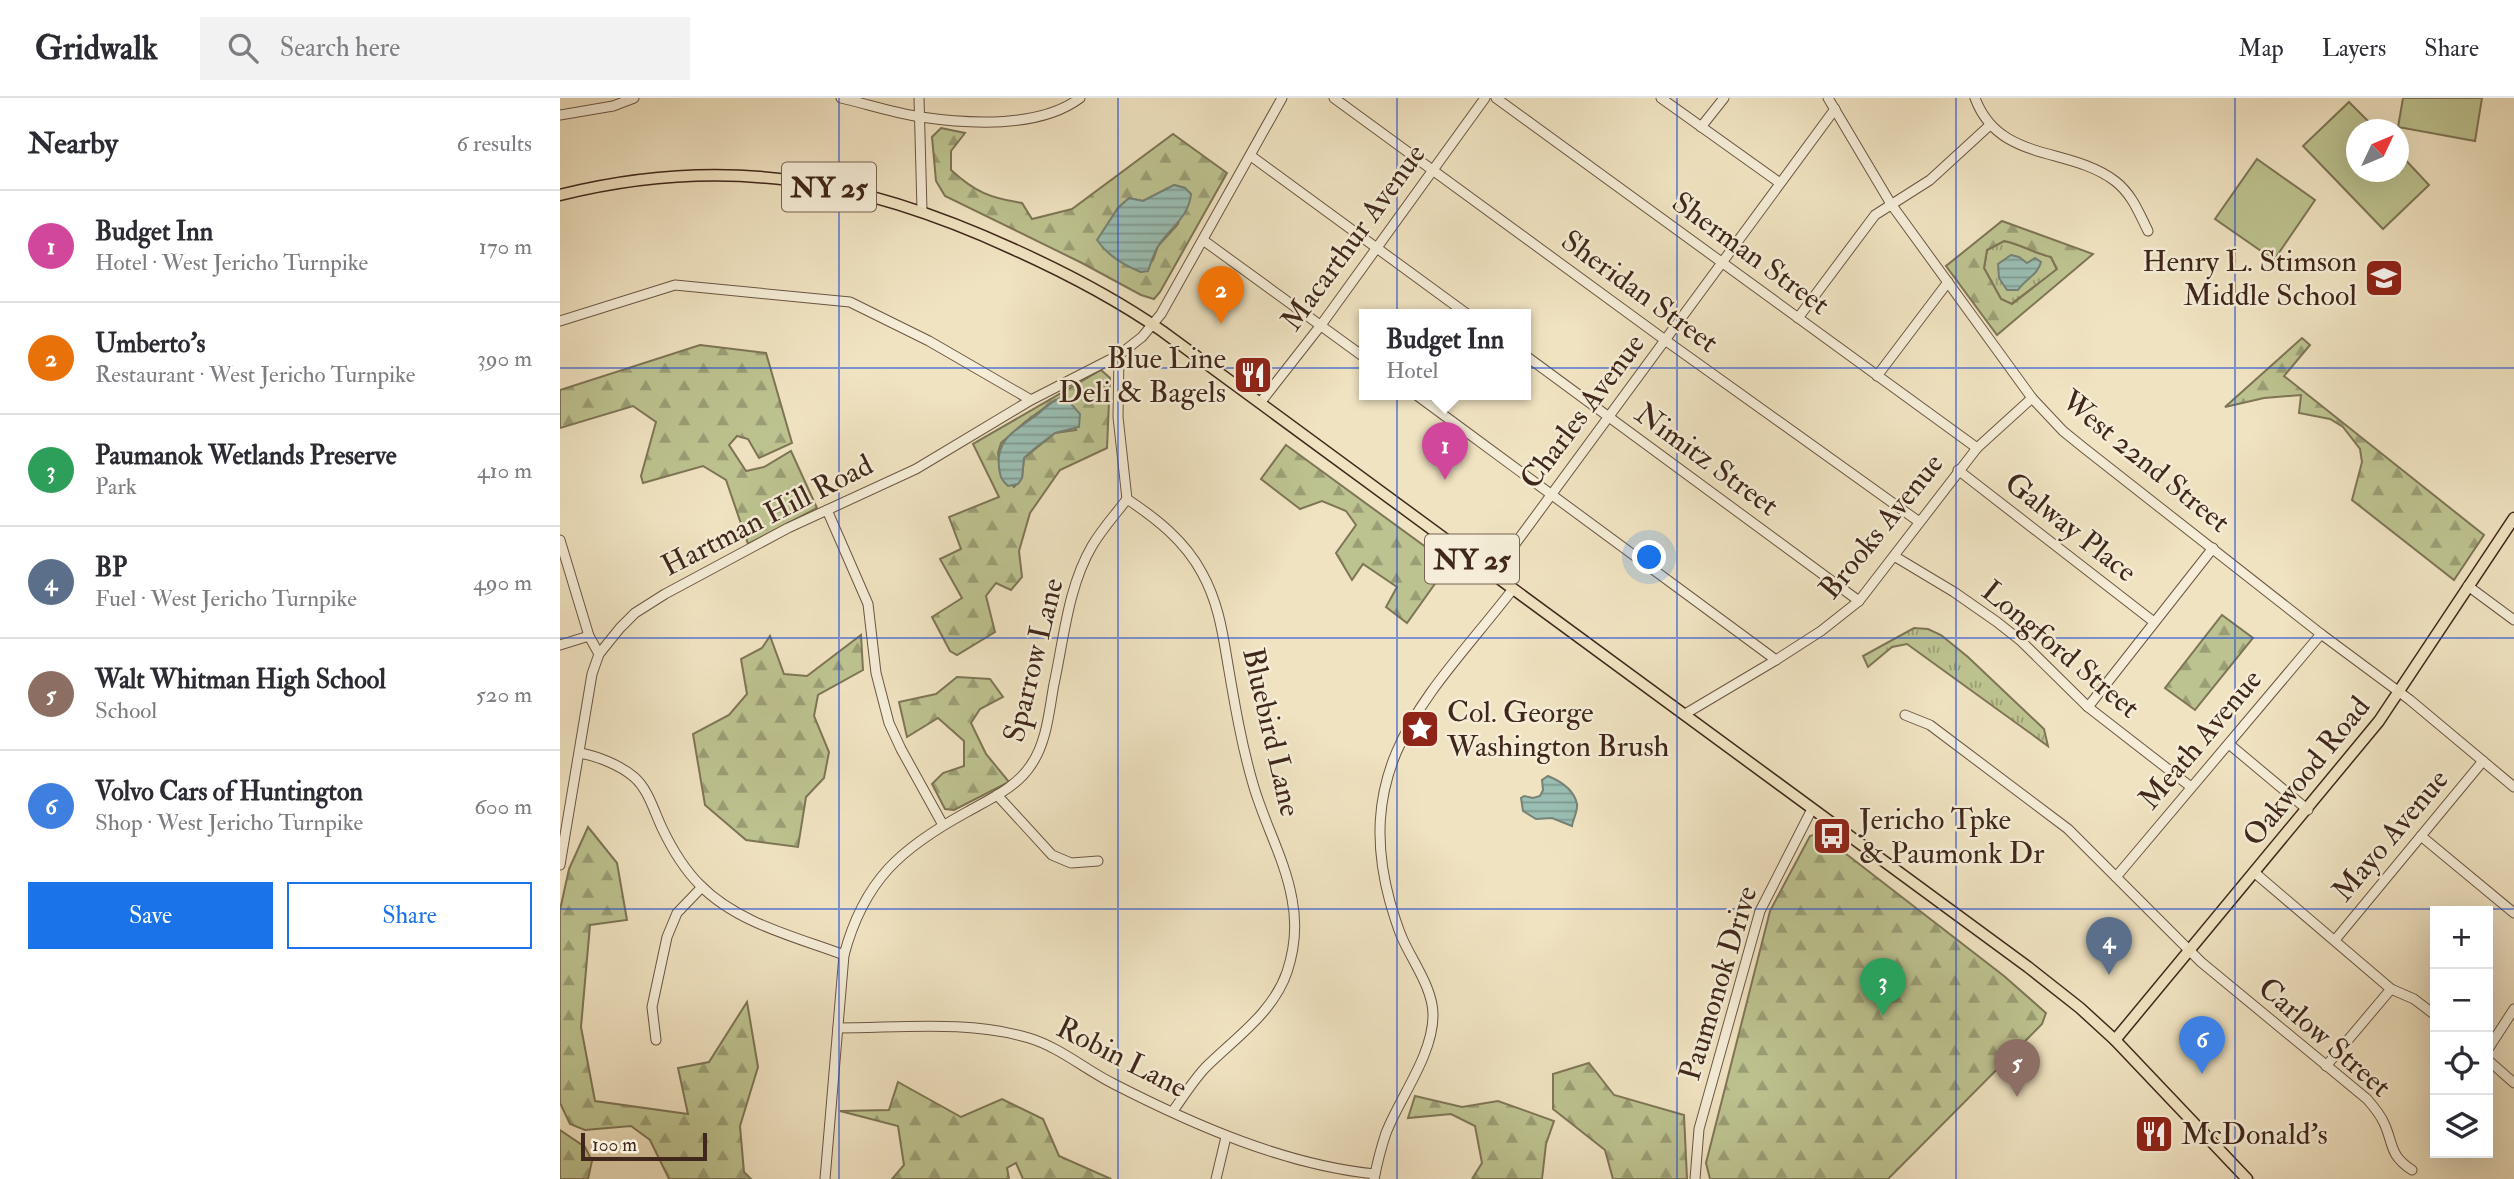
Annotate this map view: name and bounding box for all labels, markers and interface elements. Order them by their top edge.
search box [200,17,690,80]
text: Gridwalk [35,28,158,69]
icon: search [224,29,262,67]
text: Search here [280,32,400,64]
text: Map [2239,33,2284,64]
text: Layers [2322,33,2386,64]
text: Share [2424,33,2479,64]
north arrow [2346,119,2409,182]
text: Nearby [28,125,118,162]
text: 6 results [457,129,532,158]
street label: Macarthur Avenue [1273,137,1434,338]
road number: NY 25 [782,162,876,212]
street label: Sherman Street [1665,184,1837,323]
text: Budget Inn [95,216,213,248]
street label: Sheridan Street [1554,222,1726,361]
text: 1 [47,232,55,261]
text: 170 m [479,232,532,261]
place label: Henry L. Stimson Middle School [2142,243,2357,314]
text: Hotel · West Jericho Turnpike [95,248,368,277]
school or university icon: Henry L. Stimson Middle School [2363,257,2405,299]
pin: 2 [1198,266,1244,324]
popup [1359,309,1531,400]
text: Budget Inn [1386,324,1504,356]
street label: Charles Avenue [1512,326,1653,496]
text: Umberto's [95,328,206,360]
place label: Blue Line Deli & Bagels [1058,340,1226,411]
text: 2 [45,344,57,373]
text: 390 m [477,344,532,373]
restaurant icon: Blue Line Deli & Bagels [1232,354,1274,396]
text: Hotel [1386,356,1439,385]
text: Restaurant · West Jericho Turnpike [95,360,415,389]
street label: West 22nd Street [2053,382,2238,541]
street label: Nimitz Street [1628,395,1786,524]
pin: 1 [1422,422,1468,480]
text: Paumanok Wetlands Preserve [95,440,397,472]
street label: Hartman Hill Road [655,446,879,585]
street label: Brooks Avenue [1811,446,1951,607]
text: 3 [47,456,55,485]
text: 410 m [477,456,532,485]
street label: Galway Place [1997,464,2144,590]
text: Park [95,472,137,501]
road number: NY 25 [1425,534,1519,584]
your location [1632,540,1666,574]
text: BP [95,552,127,584]
text: 4 [45,568,57,597]
text: 490 m [473,568,532,597]
street label: Longford Street [1974,573,2147,726]
street label: Sparrow Lane [995,574,1072,746]
text: Fuel · West Jericho Turnpike [95,584,357,613]
street label: Bluebird Lane [1234,644,1309,820]
street label: Meath Avenue [2131,662,2270,817]
text: Walt Whitman High School [95,664,386,696]
text: 5 [46,680,56,709]
text: 520 m [476,680,532,709]
street label: Oakwood Road [2235,689,2378,854]
place label: Col. George Washington Brush [1446,694,1670,765]
text: School [95,696,157,725]
place icon: Col. George Washington Brush [1399,708,1441,750]
street label: Mayo Avenue [2324,762,2456,909]
text: Volvo Cars of Huntington [95,776,363,808]
text: 6 [45,792,57,821]
text: 600 m [474,792,532,821]
place label: Jericho Tpke & Paumonk Dr [1858,801,2044,872]
text: Shop · West Jericho Turnpike [95,808,363,837]
bus stop icon: Jericho Tpke & Paumonk Dr [1811,815,1853,857]
street label: Paumonok Drive [1671,881,1766,1085]
button: Save [28,882,273,949]
button: Share [287,882,532,949]
map controls [2430,906,2493,1158]
button: + [2430,906,2493,969]
pin: 4 [2086,917,2132,975]
pin: 3 [1860,958,1906,1016]
button: − [2430,969,2493,1032]
street label: Carlow Street [2251,970,2399,1105]
street label: Robin Lane [1050,1009,1193,1106]
pin: 6 [2179,1016,2225,1074]
button: locate [2430,1032,2493,1095]
pin: 5 [1994,1039,2040,1097]
button: layers [2430,1095,2493,1158]
restaurant icon: McDonald's [2133,1113,2175,1155]
place label: McDonald's [2181,1116,2328,1153]
scale bar [581,1130,707,1162]
text: 100 m [592,1133,637,1157]

